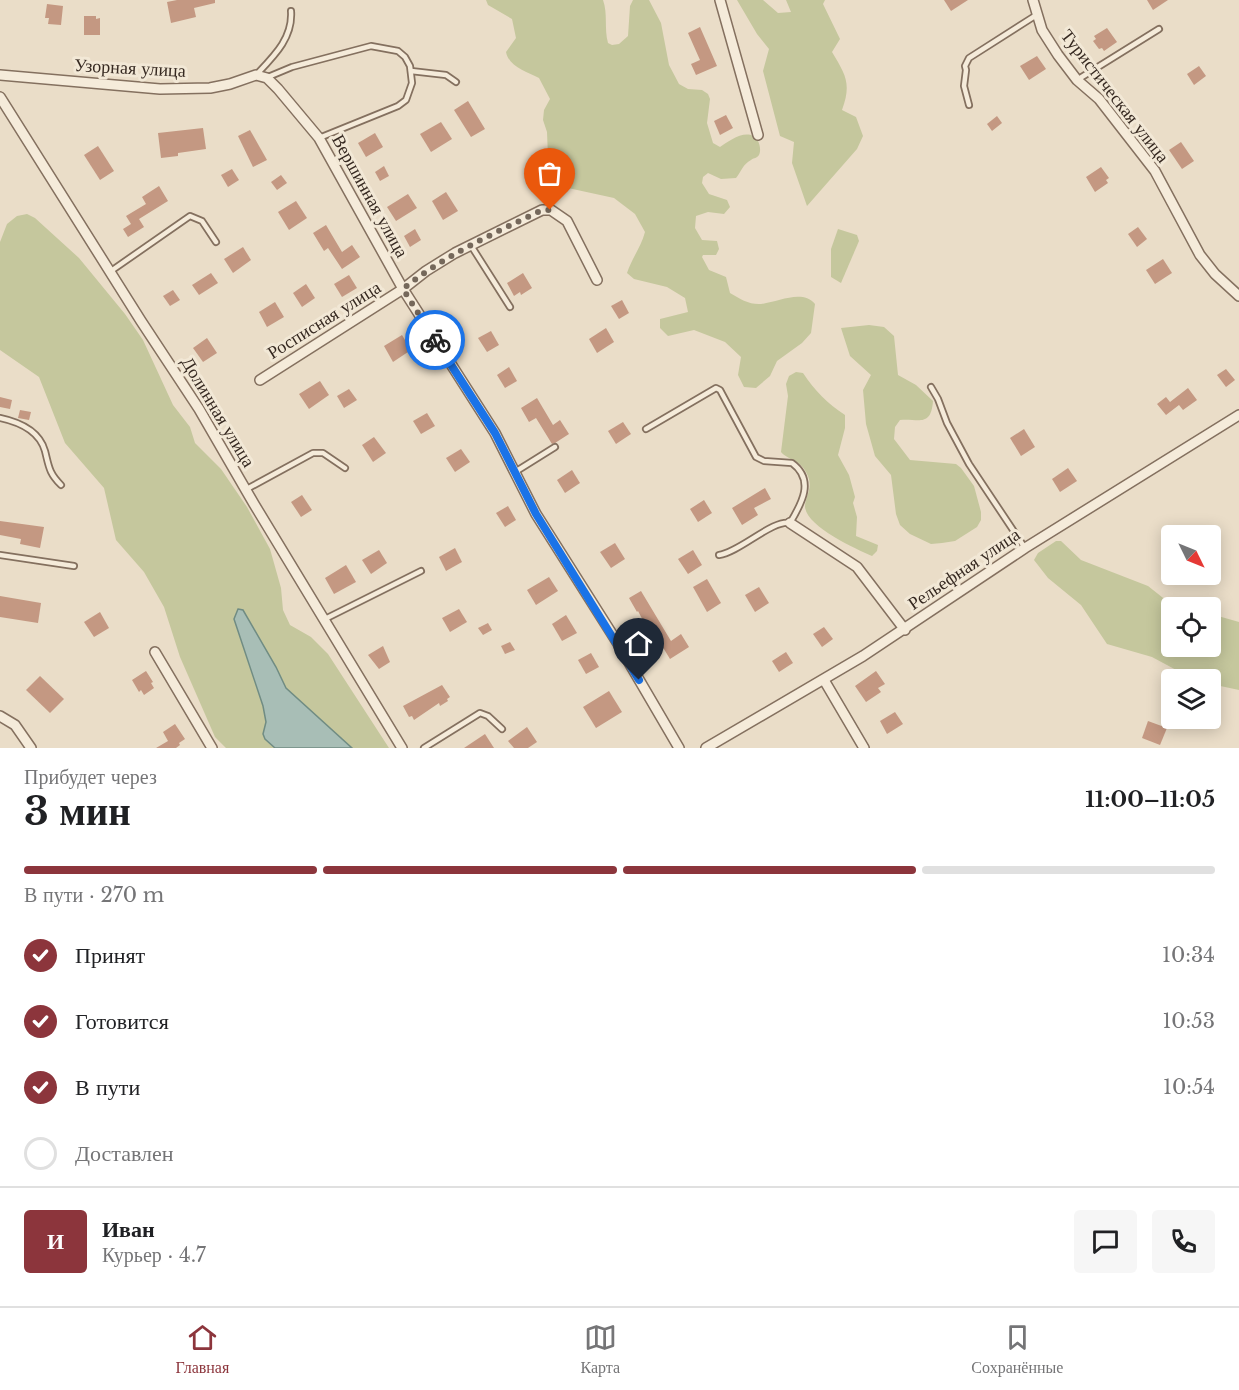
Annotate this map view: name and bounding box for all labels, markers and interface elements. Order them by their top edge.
street label: Туристическая улица [1056,25,1174,167]
street label: Узорная улица [74,54,186,82]
street label: Вершинная улица [327,130,413,262]
pin [524,148,575,210]
icon: bag [533,157,566,190]
street label: Росписная улица [263,276,385,364]
courier [405,310,465,370]
icon: bike [419,324,452,357]
street label: Долинная улица [176,353,260,471]
street label: Рельефная улица [904,523,1024,615]
north arrow [1161,525,1221,585]
map controls [1161,525,1221,729]
button: locate [1161,597,1221,657]
pin [613,618,664,680]
icon: home [622,627,655,660]
button: layers [1161,669,1221,729]
text: Прибудет через [24,765,157,789]
text: 11:00–11:05 [1085,786,1215,813]
text: 3 мин [24,787,131,836]
text: В пути · 270 m [24,883,164,907]
icon: check [24,939,57,972]
text: Принят [75,942,145,969]
text: 10:34 [1162,943,1215,967]
icon: check [24,1005,57,1038]
text: Готовится [75,1008,169,1035]
text: 10:53 [1162,1009,1215,1033]
icon: check [24,1071,57,1104]
text: В пути [75,1074,140,1101]
text: 10:54 [1163,1075,1215,1099]
text: Доставлен [75,1140,174,1167]
button: chat [1074,1210,1137,1273]
button: phone [1152,1210,1215,1273]
text: Иван [102,1216,155,1243]
text: И [47,1228,64,1255]
text: Курьер · 4.7 [102,1243,206,1267]
tab: Главная [176,1321,229,1377]
tab: Карта [581,1321,620,1377]
tab: Сохранённые [971,1321,1063,1377]

